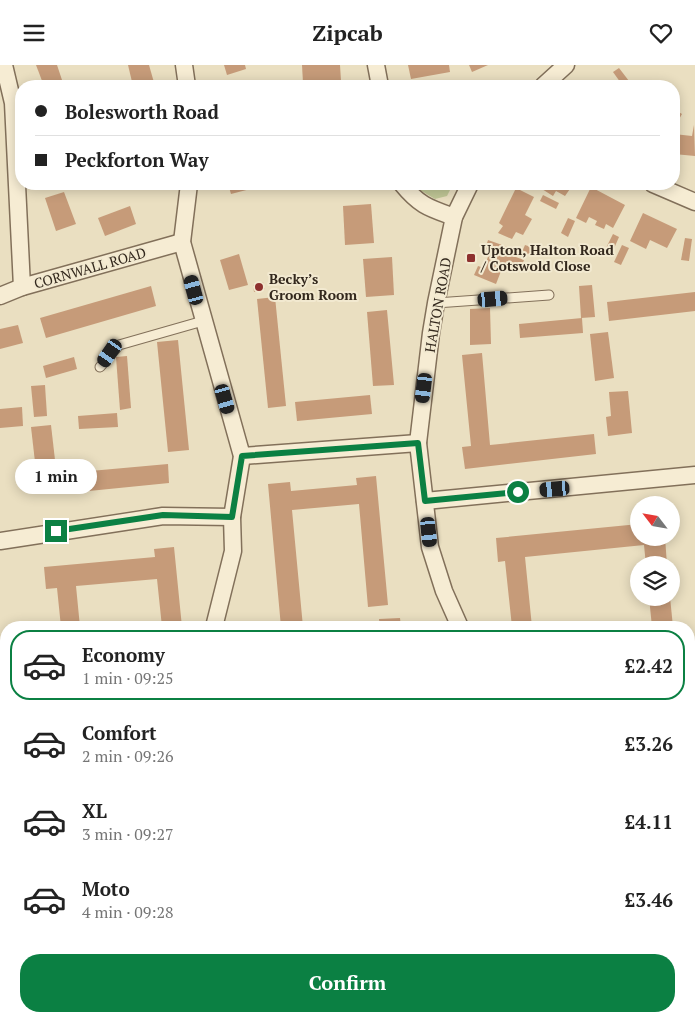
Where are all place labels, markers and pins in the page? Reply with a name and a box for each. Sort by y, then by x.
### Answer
place label: Upton, Halton Road / Cotswold Close [480,240,614,275]
marker: Upton, Halton Road / Cotswold Close [465,252,477,264]
place label: Becky’s Groom Room [269,269,357,304]
marker: Becky’s Groom Room [253,281,265,293]

